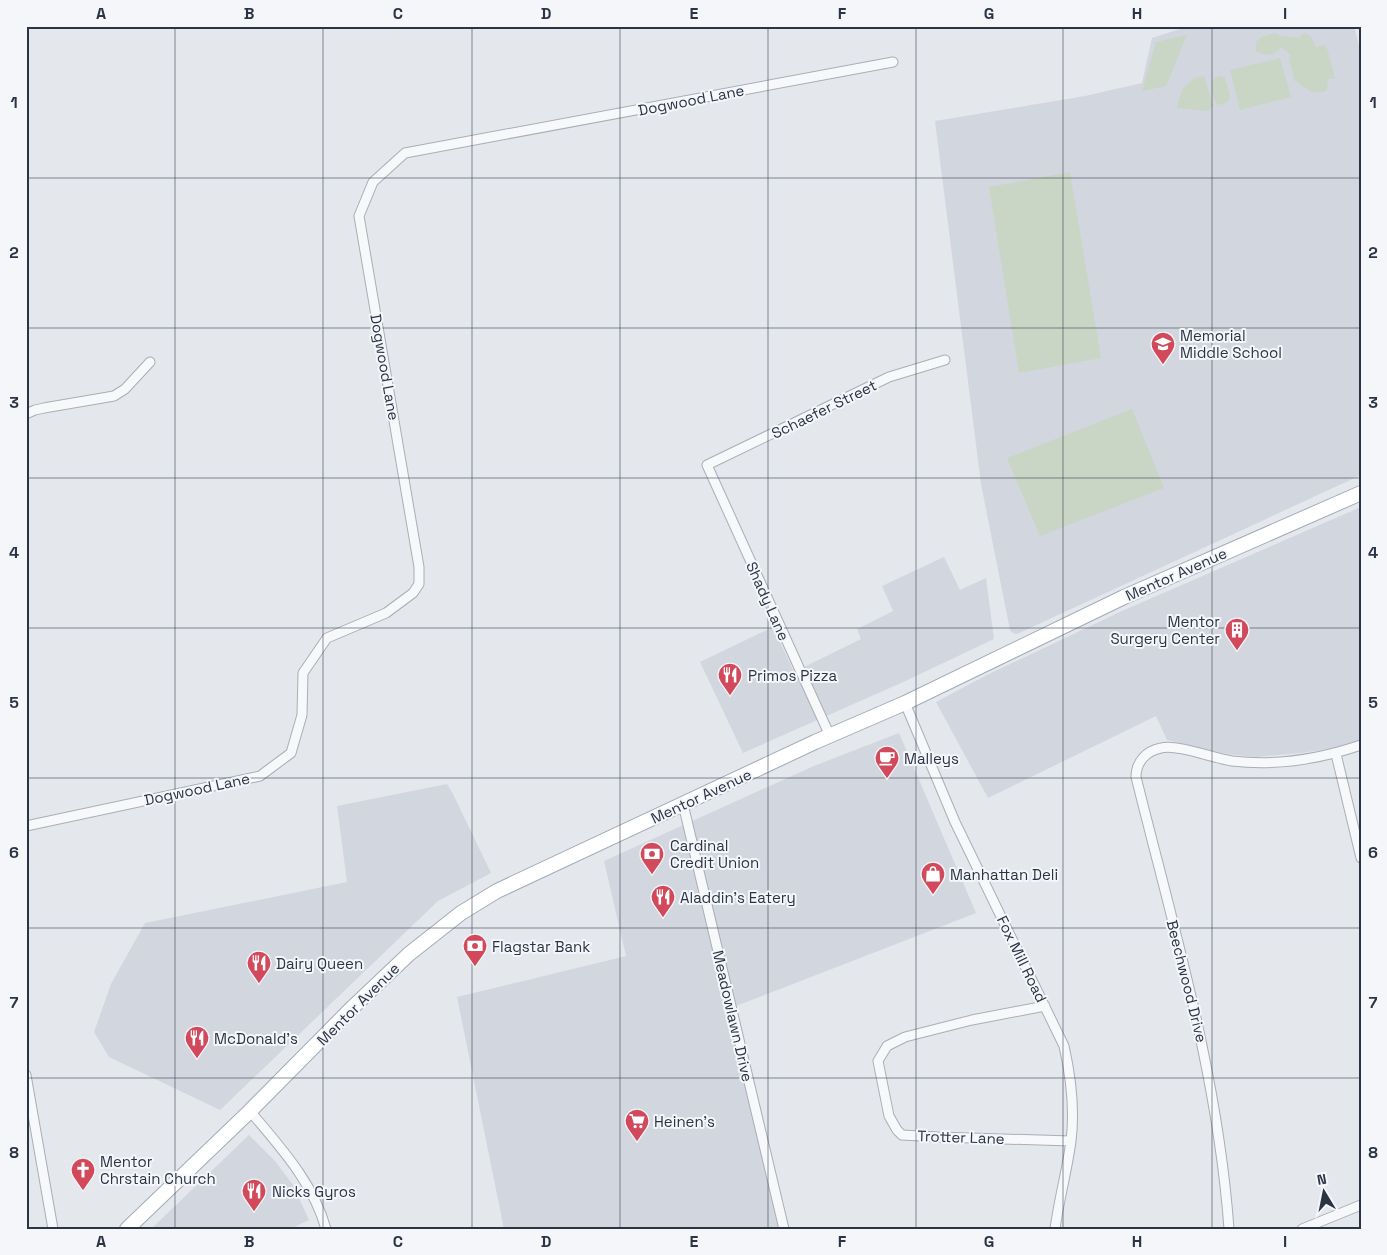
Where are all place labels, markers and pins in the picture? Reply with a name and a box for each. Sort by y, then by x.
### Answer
place label: Memorial Middle School [1180,326,1282,362]
school or university icon: Memorial Middle School [1150,331,1176,365]
place label: Mentor Surgery Center [1110,612,1220,648]
building icon: Mentor Surgery Center [1224,617,1250,651]
restaurant icon: Primos Pizza [717,662,743,696]
place label: Primos Pizza [748,666,838,685]
cafe icon: Malleys [874,745,900,779]
place label: Malleys [904,749,959,768]
place label: Cardinal Credit Union [670,836,759,872]
bank icon: Cardinal Credit Union [639,841,665,875]
shop icon: Manhattan Deli [920,861,946,895]
place label: Manhattan Deli [950,865,1058,884]
restaurant icon: Aladdin's Eatery [650,884,676,918]
place label: Aladdin's Eatery [680,888,796,907]
bank icon: Flagstar Bank [462,933,488,967]
place label: Flagstar Bank [492,937,590,956]
restaurant icon: Dairy Queen [246,950,272,984]
place label: Dairy Queen [276,954,363,973]
restaurant icon: McDonald's [184,1025,210,1059]
place label: McDonald's [214,1029,298,1048]
supermarket icon: Heinen's [624,1108,650,1142]
place label: Heinen's [654,1112,715,1131]
place label: Mentor Chrstain Church [100,1152,216,1188]
church icon: Mentor Chrstain Church [70,1157,96,1191]
restaurant icon: Nicks Gyros [241,1178,267,1212]
place label: Nicks Gyros [272,1182,356,1201]

